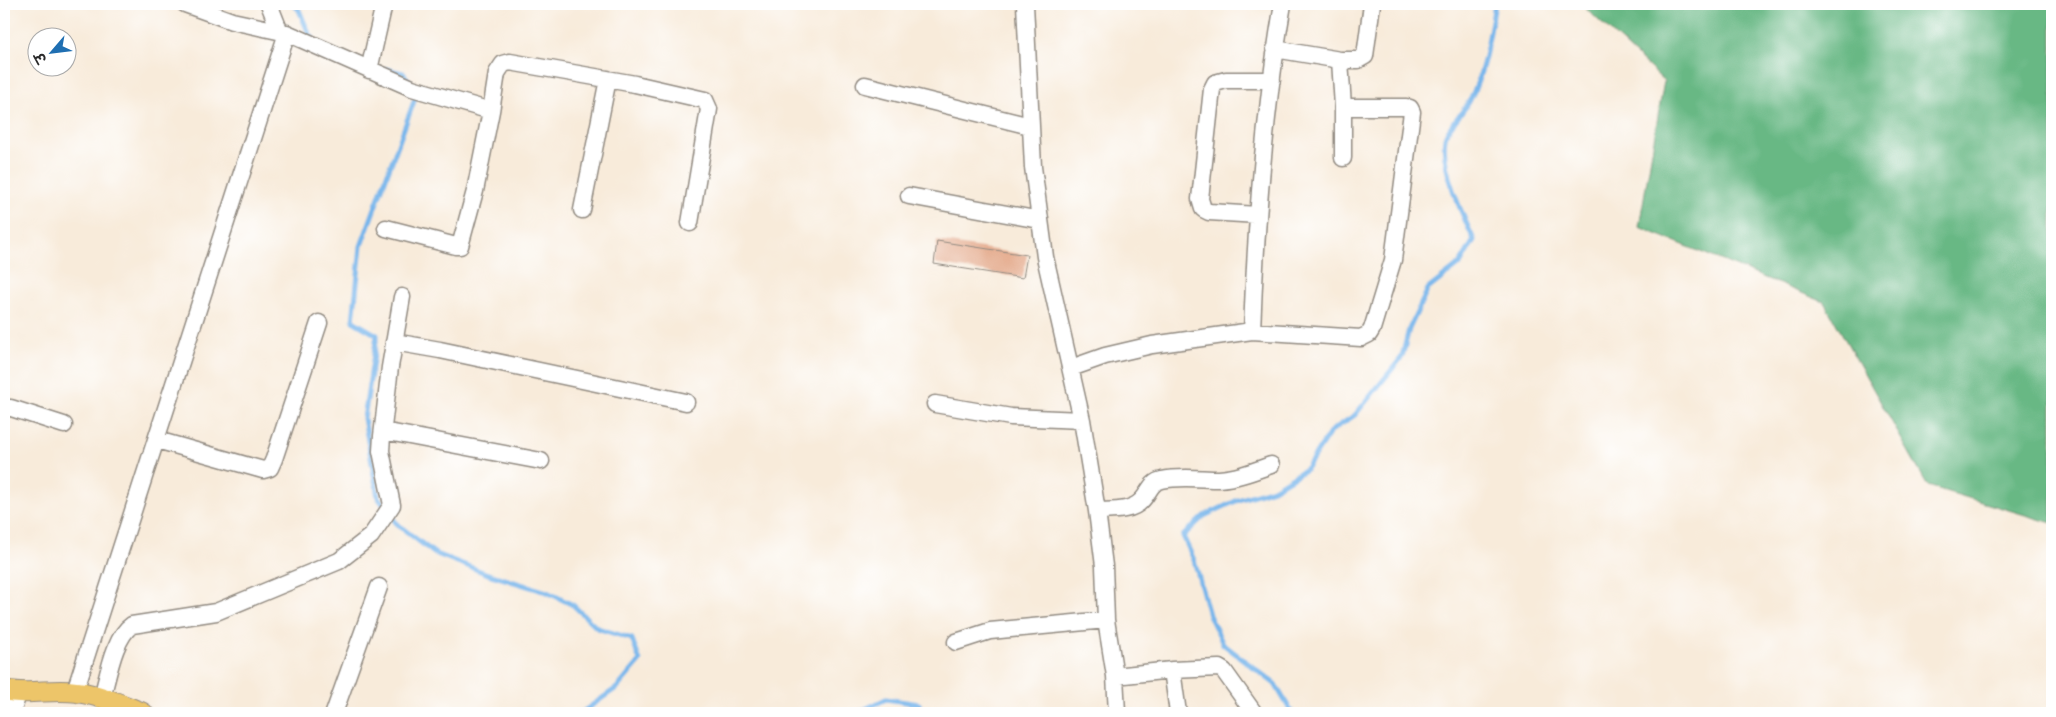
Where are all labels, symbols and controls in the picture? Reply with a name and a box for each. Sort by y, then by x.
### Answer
north arrow [28,28,78,78]
text: उ [28,48,52,69]

